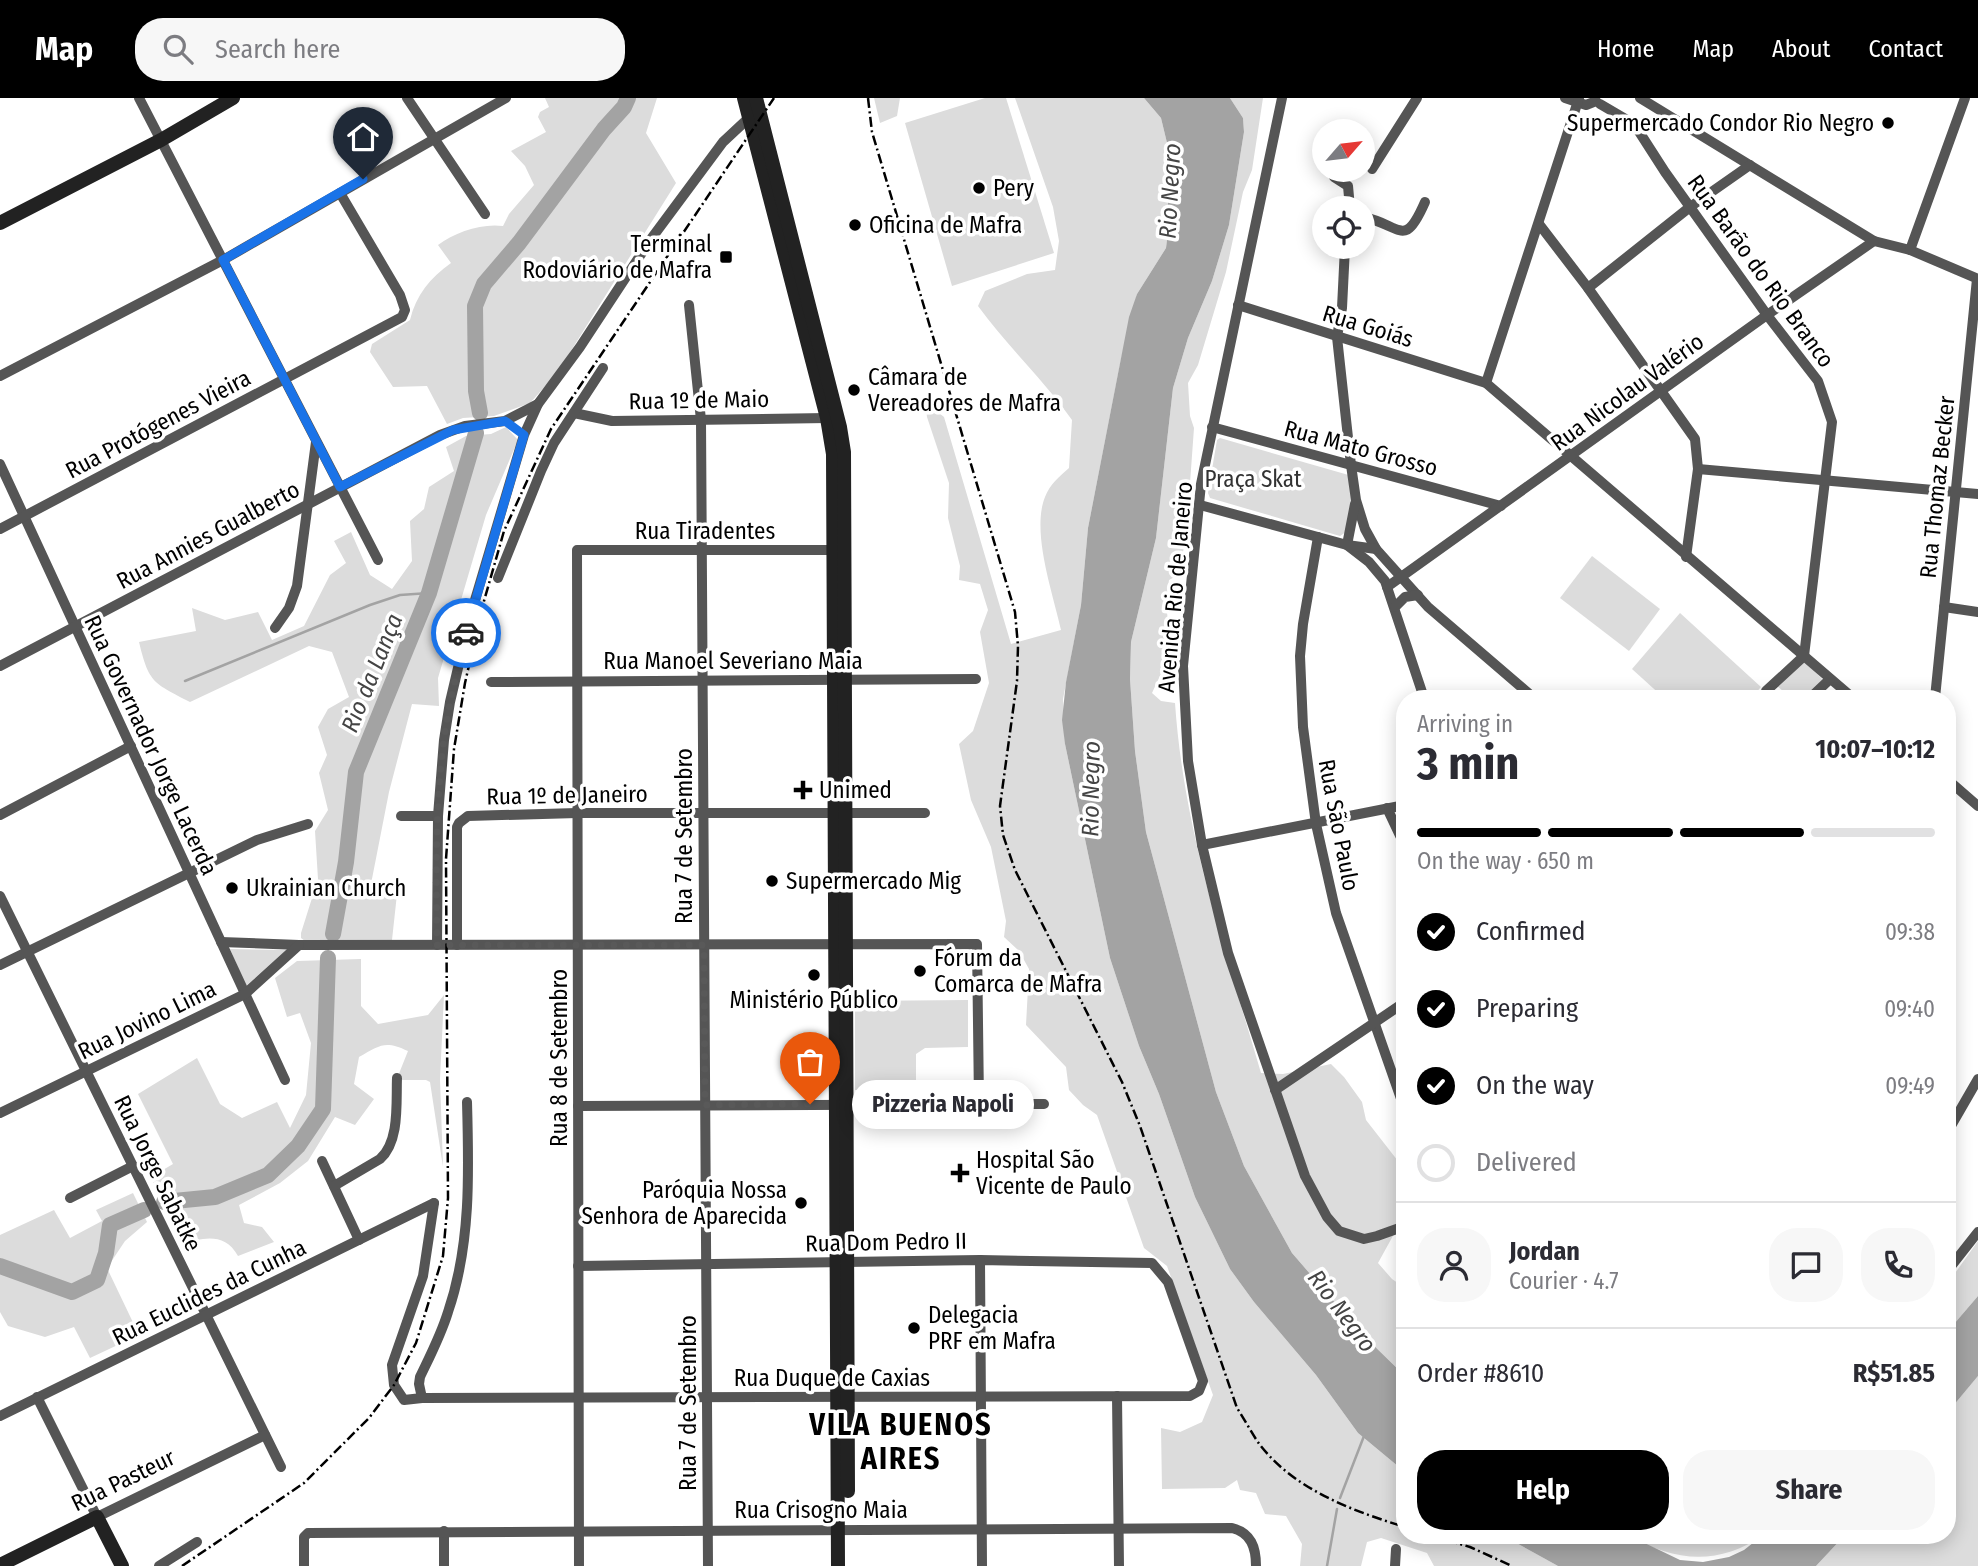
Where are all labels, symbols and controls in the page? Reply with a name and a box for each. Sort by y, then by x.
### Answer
search box [135,18,625,81]
text: Map [35,29,93,69]
icon: search [159,30,197,68]
text: Search here [215,34,340,65]
text: Home [1597,35,1654,63]
text: Map [1692,35,1734,63]
text: About [1772,35,1830,63]
text: Contact [1868,35,1943,63]
pin [333,107,393,179]
place label: Supermercado Condor Rio Negro [1567,109,1874,137]
marker: Supermercado Condor Rio Negro [1880,115,1896,131]
icon: home [344,118,382,156]
north arrow [1312,119,1376,182]
map controls [1312,119,1375,259]
water label: Rio Negro [1154,142,1186,240]
street label: Rua Barão do Rio Branco [1682,169,1840,373]
place label: Pery [993,174,1035,202]
marker: Pery [971,180,987,196]
button: locate [1312,196,1375,259]
place label: Oficina de Mafra [869,211,1022,239]
marker: Oficina de Mafra [847,217,863,233]
place label: Terminal Rodoviário de Mafra [522,230,712,284]
marker: Terminal Rodoviário de Mafra [718,249,734,265]
street label: Rua Goiás [1319,299,1417,353]
street label: Rua Nicolau Valério [1545,327,1709,457]
street label: Rua Protógenes Vieira [61,363,255,485]
place label: Câmara de Vereadores de Mafra [868,363,1061,417]
marker: Câmara de Vereadores de Mafra [846,382,862,398]
street label: Rua 1º de Maio [628,385,770,415]
street label: Rua Thomaz Becker [1913,394,1961,580]
street label: Rua Mato Grosso [1281,414,1441,482]
park label: Praça Skat [1204,465,1302,493]
street label: Rua Annies Gualberto [112,475,304,595]
street label: Avenida Rio de Janeiro [1152,480,1198,694]
street label: Rua Tiradentes [635,517,775,545]
courier [431,598,501,668]
water label: Rio da Lança [336,610,408,736]
street label: Rua Governador Jorge Lacerda [78,611,224,879]
icon: car [447,614,485,652]
street label: Rua Manoel Severiano Maia [603,647,863,675]
text: Arriving in [1417,710,1513,738]
text: 10:07–10:12 [1815,734,1935,765]
text: 3 min [1417,736,1519,791]
water label: Rio Negro [1076,741,1106,837]
street label: Rua 7 de Setembro [670,748,698,924]
street label: Rua São Paulo [1313,757,1365,893]
place label: Unimed [819,776,892,804]
street label: Rua 1º de Janeiro [486,780,648,810]
marker: Unimed [793,780,813,800]
text: On the way · 650 m [1417,847,1594,875]
place label: Supermercado Mig [786,867,961,895]
marker: Supermercado Mig [764,873,780,889]
place label: Ukrainian Church [246,874,406,902]
marker: Ukrainian Church [224,880,240,896]
icon: check [1417,913,1455,951]
text: Confirmed [1476,916,1586,947]
text: 09:38 [1885,918,1935,946]
place label: Fórum da Comarca de Mafra [934,944,1102,998]
marker: Fórum da Comarca de Mafra [912,963,928,979]
marker: Ministério Público [806,967,822,983]
street label: Rua 8 de Setembro [545,969,573,1147]
street label: Rua Jovino Lima [73,975,221,1065]
place label: Ministério Público [730,986,898,1014]
icon: check [1417,990,1455,1028]
text: Preparing [1476,993,1578,1024]
text: 09:40 [1884,995,1935,1023]
pin [780,1032,840,1104]
icon: bag [791,1043,829,1081]
icon: check [1417,1067,1455,1105]
text: On the way [1476,1070,1594,1101]
text: 09:49 [1885,1072,1935,1100]
callout: Pizzeria Napoli [852,1080,1034,1128]
text: Pizzeria Napoli [872,1090,1014,1118]
street label: Rua Jorge Sabatke [108,1091,208,1255]
place label: Hospital São Vicente de Paulo [976,1146,1132,1200]
text: Delivered [1476,1147,1577,1178]
marker: Hospital São Vicente de Paulo [950,1163,970,1183]
place label: Paróquia Nossa Senhora de Aparecida [581,1176,787,1230]
marker: Paróquia Nossa Senhora de Aparecida [793,1195,809,1211]
street label: Rua Dom Pedro II [805,1227,967,1257]
button: person [1417,1228,1491,1302]
button: chat [1769,1228,1843,1302]
button: phone [1861,1228,1935,1302]
street label: Rua Euclides da Cunha [108,1233,310,1351]
text: Jordan [1509,1236,1580,1267]
water label: Rio Negro [1302,1264,1382,1358]
text: Courier · 4.7 [1509,1267,1619,1295]
place label: Delegacia PRF em Mafra [928,1301,1056,1355]
street label: Rua 7 de Setembro [674,1315,702,1491]
marker: Delegacia PRF em Mafra [906,1320,922,1336]
text: Order #8610 [1417,1358,1544,1389]
text: R$51.85 [1853,1358,1935,1389]
street label: Rua Duque de Caxias [734,1364,930,1392]
district label: VILA BUENOS AIRES [808,1407,993,1477]
street label: Rua Pasteur [67,1443,179,1517]
button: Help [1417,1450,1669,1530]
button: Share [1683,1450,1935,1530]
street label: Rua Crisogno Maia [734,1496,908,1524]

